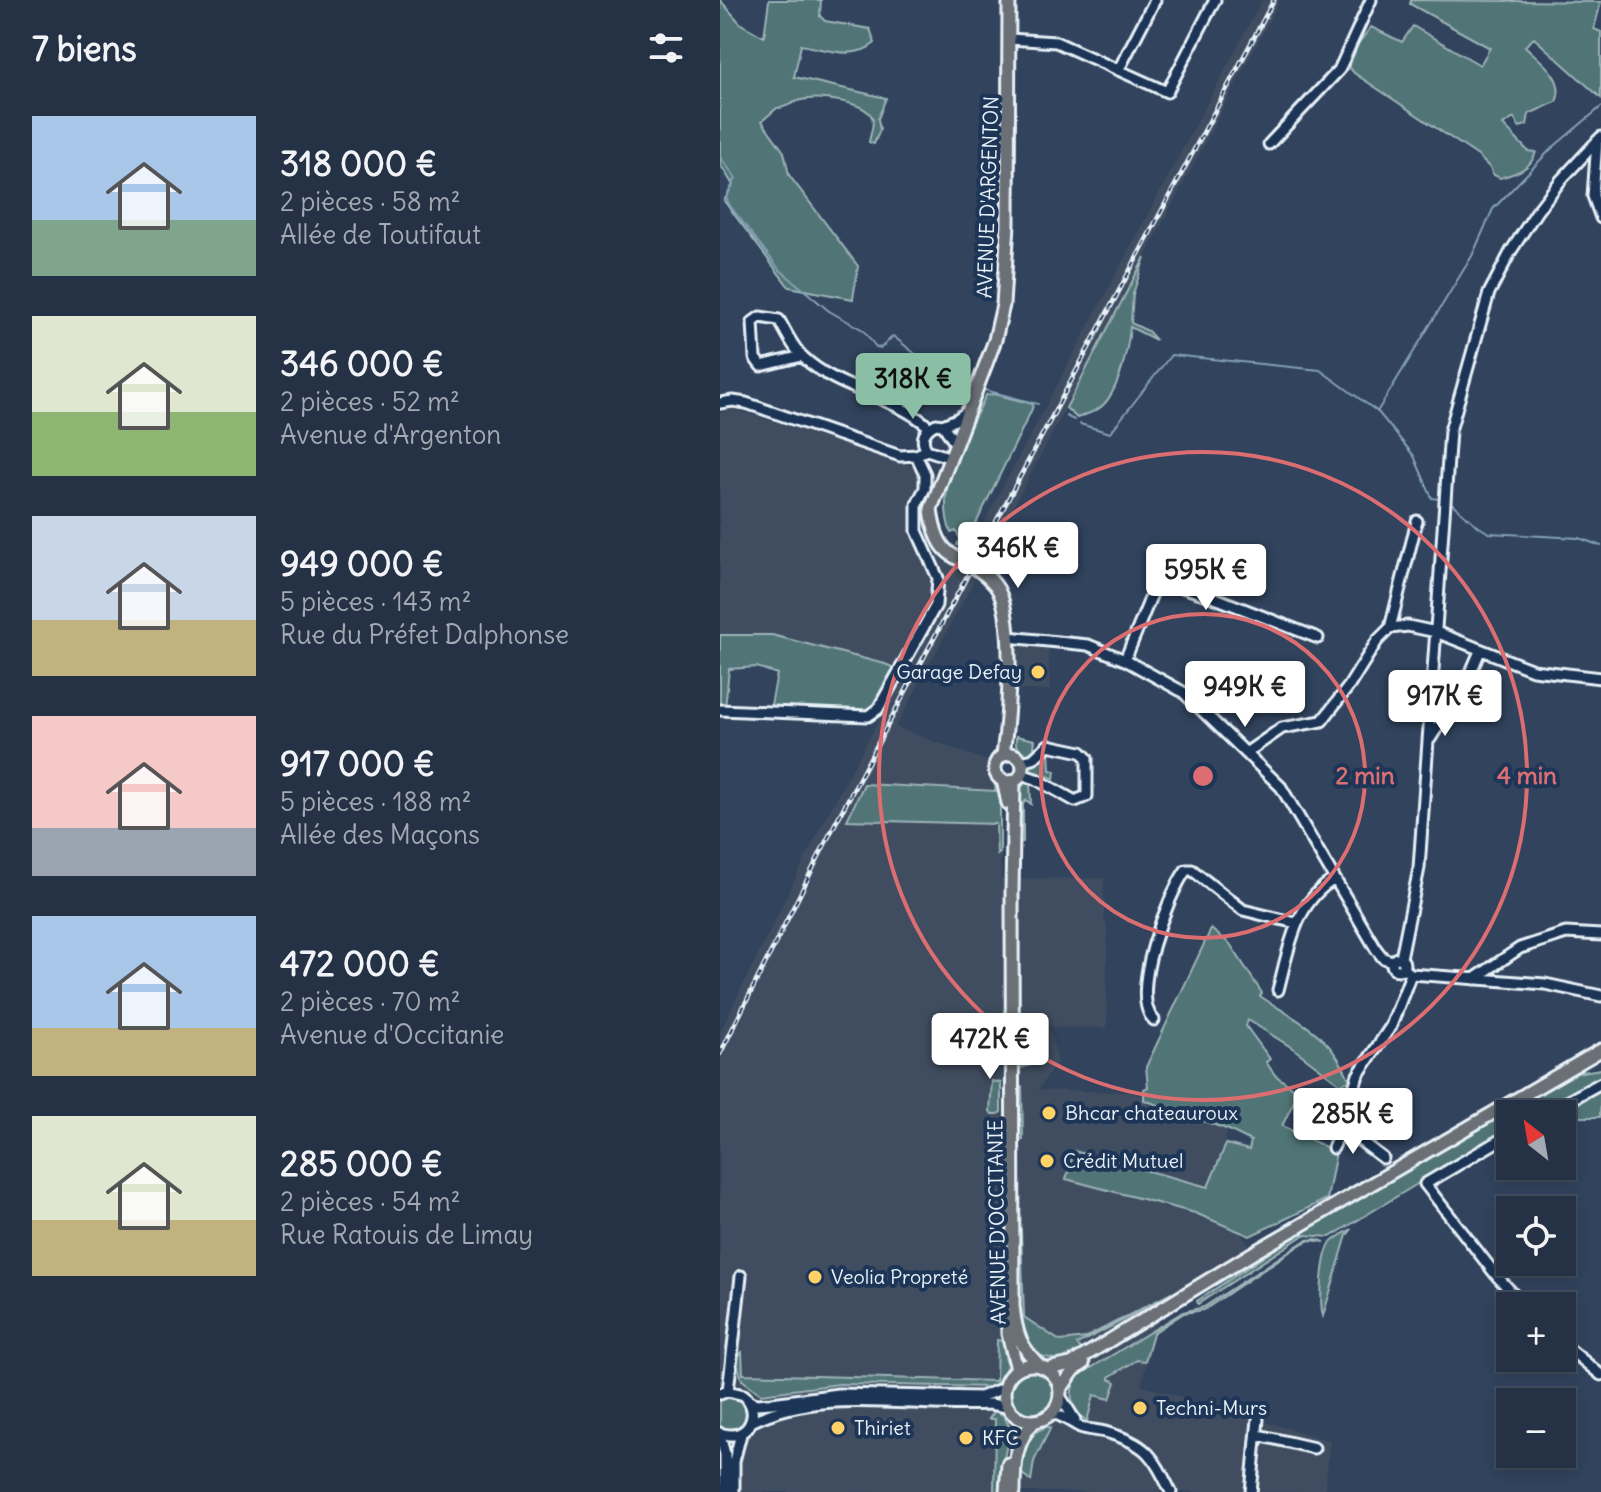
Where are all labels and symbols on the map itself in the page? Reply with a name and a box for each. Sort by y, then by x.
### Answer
street label: AVENUE D'ARGENTON [971,95,1004,299]
pin: 318K € [848,353,978,421]
pin: 346K € [953,522,1083,590]
pin: 595K € [1141,544,1271,612]
place label: Garage Defay [896,659,1022,684]
pin: 949K € [1180,661,1310,729]
marker: Garage Defay [1029,663,1047,681]
pin: 917K € [1380,670,1510,738]
text: 2 min [1335,760,1395,790]
text: 4 min [1497,760,1557,790]
centre of rings [1189,762,1217,790]
pin: 472K € [925,1013,1055,1081]
pin: 285K € [1288,1088,1418,1156]
place label: Bhcar chateauroux [1065,1100,1238,1125]
north arrow [1496,1100,1576,1180]
marker: Bhcar chateauroux [1040,1104,1058,1122]
street label: AVENUE D'OCCITANIE [982,1119,1011,1325]
place label: Crédit Mutuel [1063,1148,1183,1173]
marker: Crédit Mutuel [1038,1152,1056,1170]
place label: Veolia Propreté [831,1264,968,1289]
marker: Veolia Propreté [806,1268,824,1286]
place label: Techni-Murs [1156,1395,1267,1420]
marker: Techni-Murs [1131,1399,1149,1417]
place label: Thiriet [854,1415,911,1440]
marker: Thiriet [829,1419,847,1437]
place label: KFC [982,1425,1019,1450]
marker: KFC [957,1429,975,1447]

